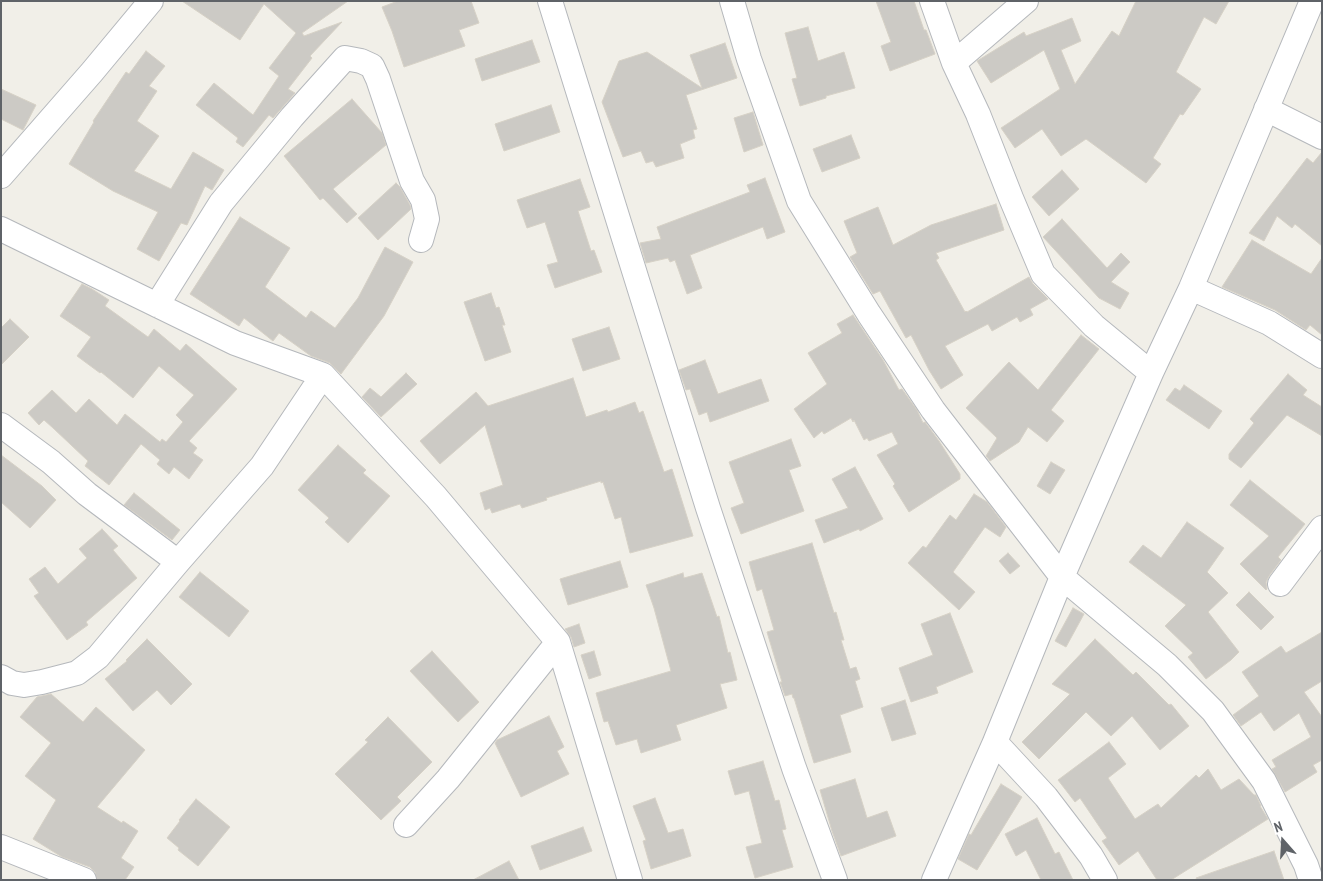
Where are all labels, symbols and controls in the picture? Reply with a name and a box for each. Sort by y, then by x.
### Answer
north arrow [1258,816,1308,866]
text: N [1272,817,1285,837]

